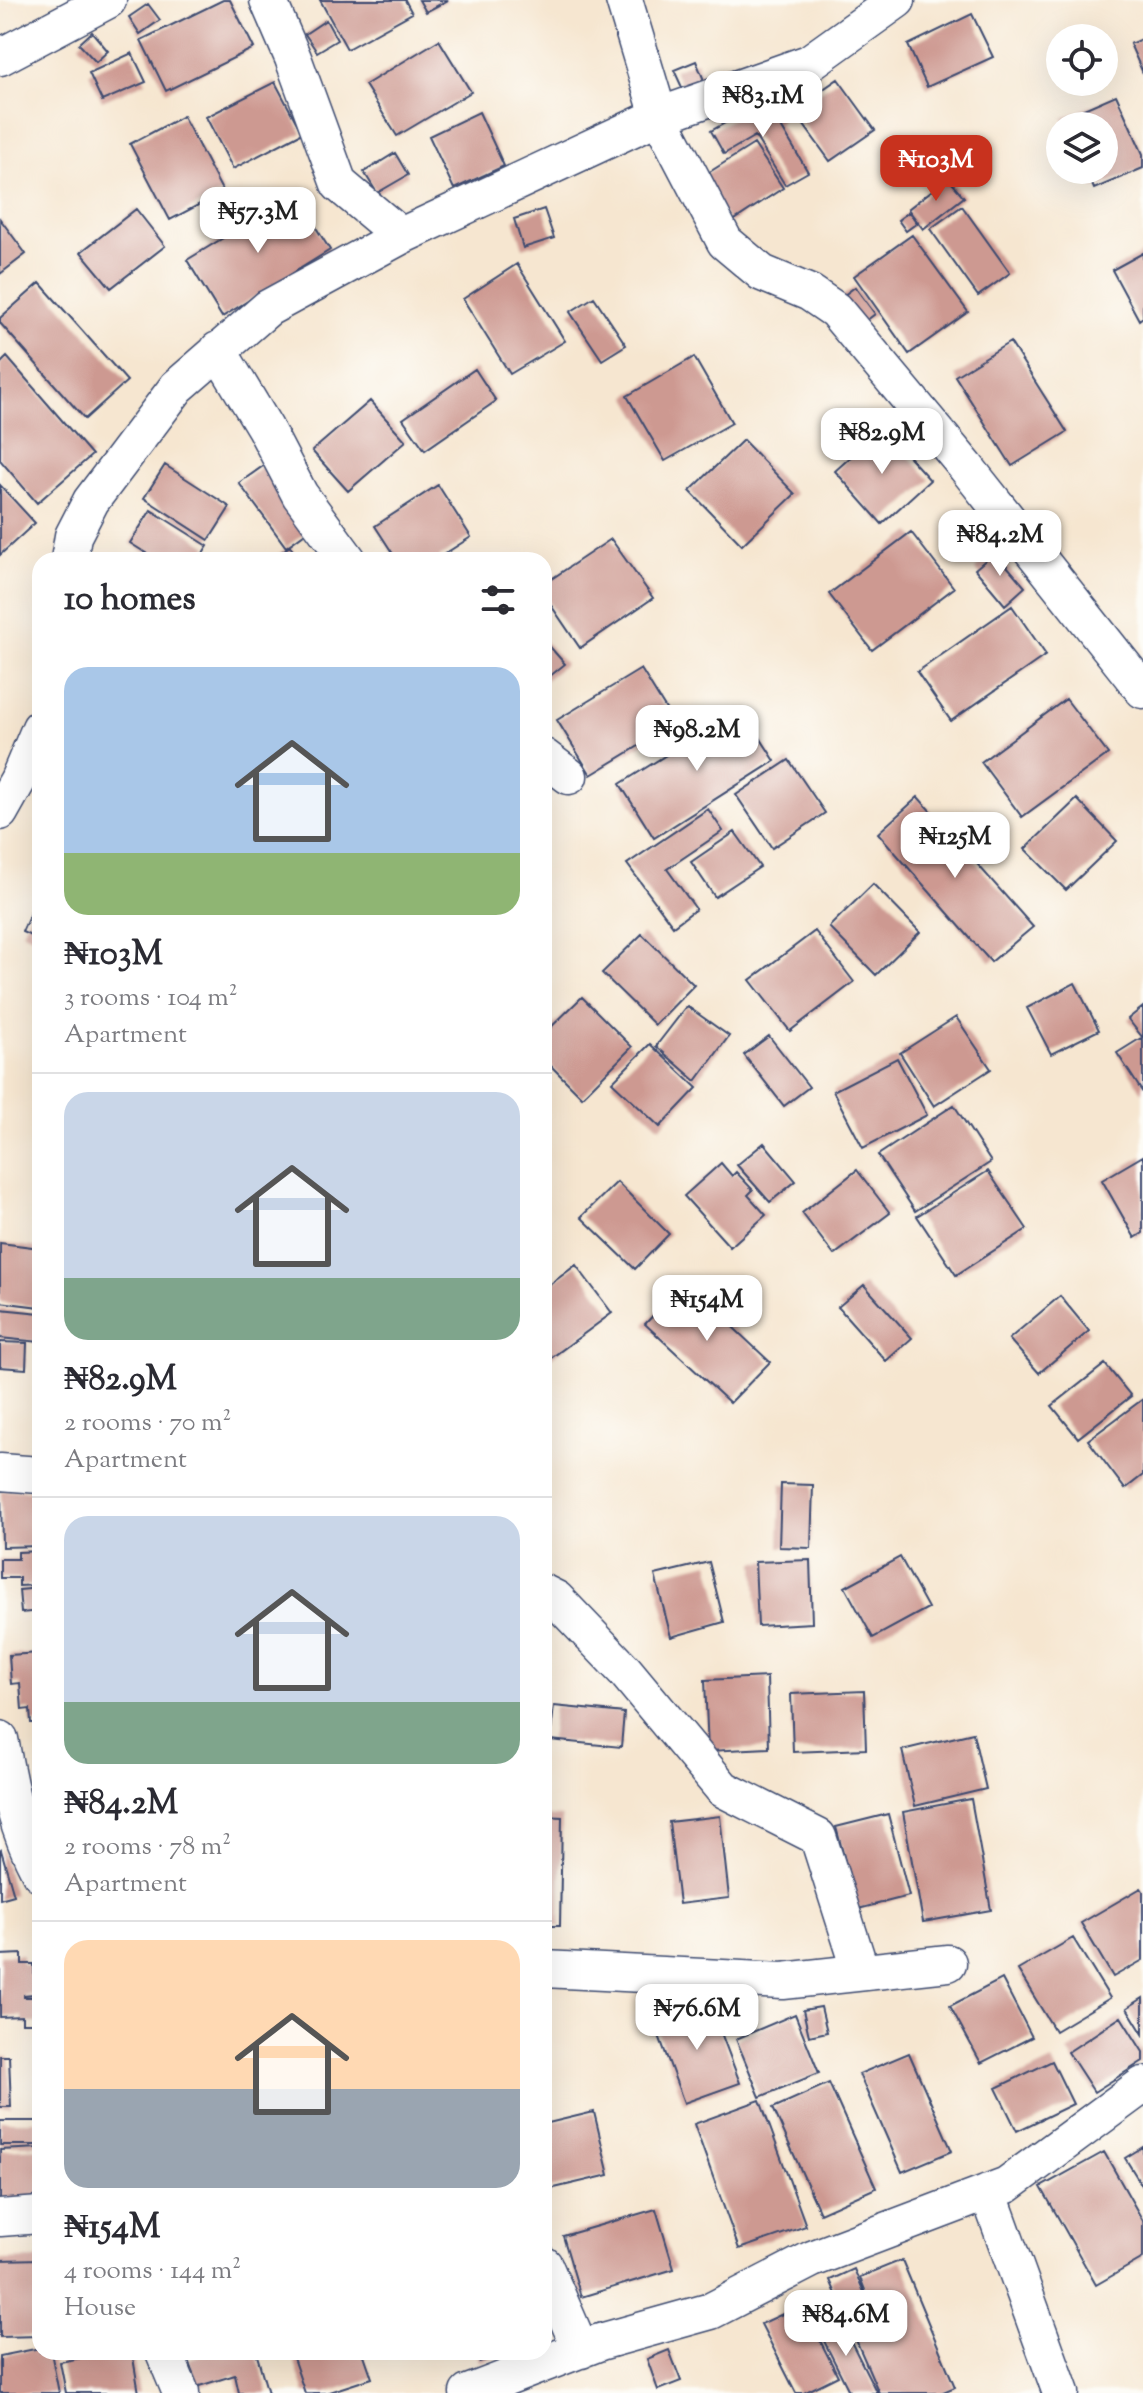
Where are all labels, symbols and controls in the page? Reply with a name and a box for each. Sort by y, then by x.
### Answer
map controls [1046,24,1118,184]
button: locate [1046,24,1118,96]
pin: ₦83.1M [698,71,828,139]
text: ₦83.1M [722,78,804,115]
button: layers [1046,112,1118,184]
pin: ₦103M [880,135,992,203]
text: ₦103M [898,142,974,179]
pin: ₦57.3M [193,187,323,255]
text: ₦57.3M [218,194,298,231]
pin: ₦82.9M [817,408,947,476]
text: ₦82.9M [839,415,925,452]
pin: ₦84.2M [935,510,1065,578]
text: ₦84.2M [956,517,1044,554]
text: 10 homes [64,576,196,625]
icon: filters [476,578,520,622]
pin: ₦98.2M [632,705,762,773]
text: ₦98.2M [654,712,740,749]
icon: home [220,719,364,863]
pin: ₦125M [899,812,1011,880]
text: ₦125M [919,819,991,856]
text: ₦103M [64,931,163,980]
text: 3 rooms · 104 m² [64,980,238,1017]
text: Apartment [64,1017,187,1054]
icon: home [220,1144,364,1288]
pin: ₦154M [651,1275,763,1343]
text: ₦154M [670,1282,744,1319]
text: ₦82.9M [64,1356,177,1405]
text: 2 rooms · 70 m² [64,1405,231,1442]
text: Apartment [64,1442,187,1479]
icon: home [220,1568,364,1712]
text: ₦84.2M [64,1780,178,1829]
text: 2 rooms · 78 m² [64,1829,231,1866]
text: Apartment [64,1866,187,1903]
pin: ₦76.6M [632,1984,762,2052]
text: ₦76.6M [653,1991,741,2028]
icon: home [220,1992,364,2136]
text: ₦154M [64,2204,160,2253]
text: 4 rooms · 144 m² [64,2253,241,2290]
text: House [64,2290,136,2327]
pin: ₦84.6M [781,2290,911,2358]
text: ₦84.6M [802,2297,890,2334]

